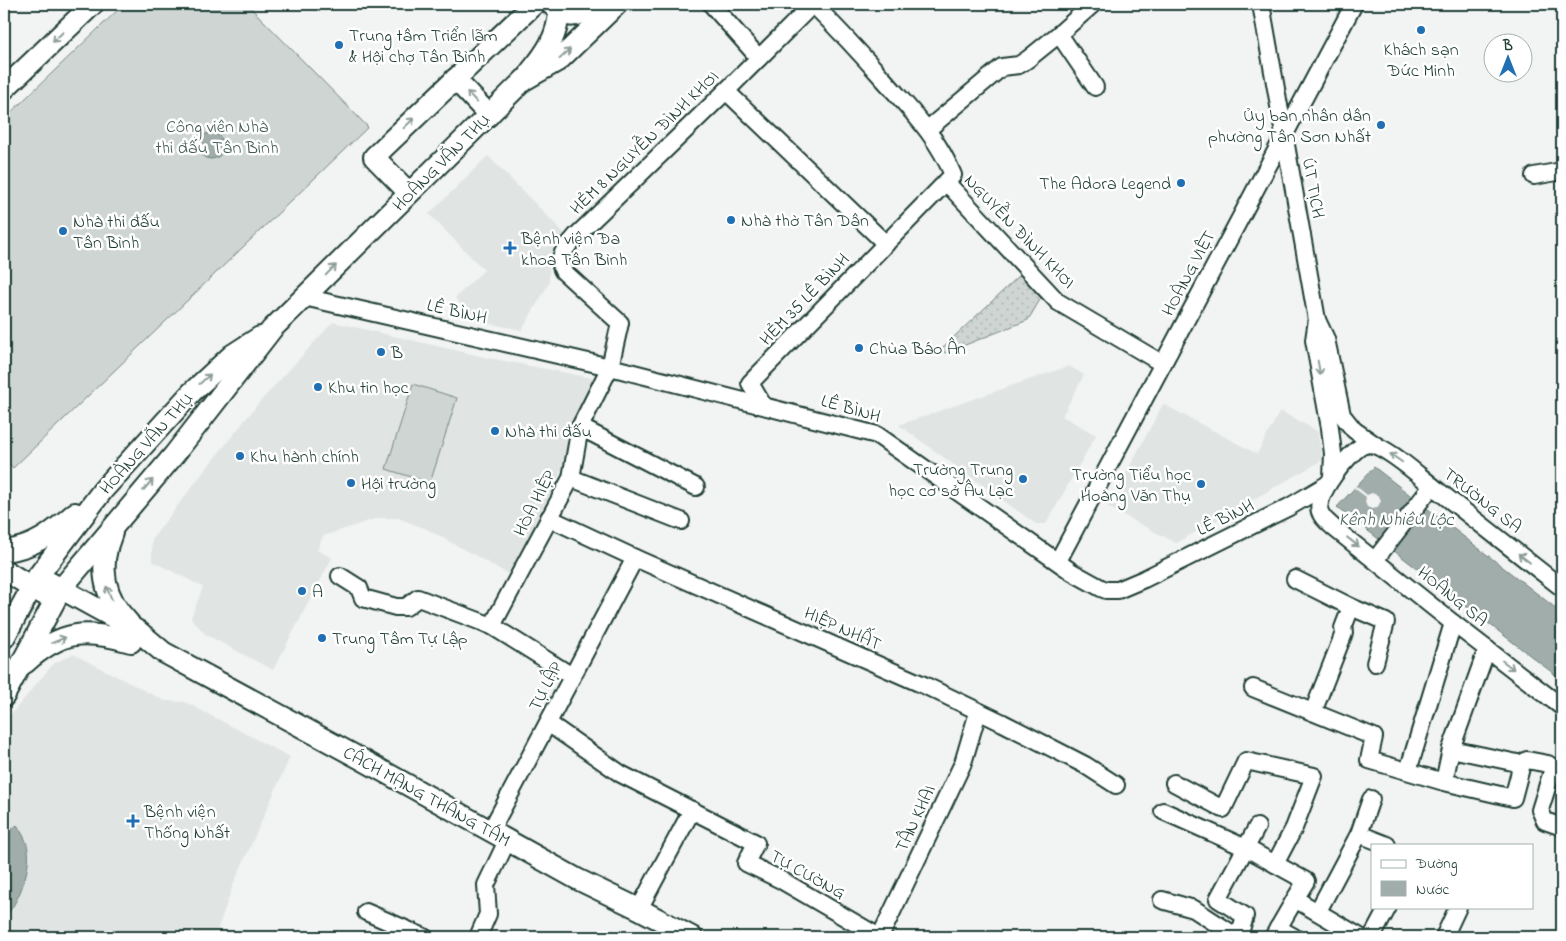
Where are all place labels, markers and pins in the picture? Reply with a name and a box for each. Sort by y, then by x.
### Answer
place label: Trung tâm Triển lãm & Hội chợ Tân Bình [349,24,498,71]
marker: Khách sạn Đức Minh [1415,24,1427,36]
place label: Khách sạn Đức Minh [1383,38,1459,85]
marker: Trung tâm Triển lãm & Hội chợ Tân Bình [333,39,345,51]
place label: Ủy ban nhân dân phường Tân Sơn Nhất [1208,104,1371,152]
marker: Ủy ban nhân dân phường Tân Sơn Nhất [1375,119,1387,131]
place label: The Adora Legend [1039,172,1171,199]
marker: The Adora Legend [1175,177,1187,189]
place label: Nhà thờ Tân Dân [741,209,869,235]
place label: Nhà thi đấu Tân Bình [73,210,160,257]
marker: Nhà thờ Tân Dân [725,214,737,226]
marker: Nhà thi đấu Tân Bình [57,225,69,237]
place label: Bệnh viện Đa khoa Tân Bình [520,227,627,274]
marker: Bệnh viện Đa khoa Tân Bình [503,241,517,255]
place label: Chùa Báo Ân [869,337,966,363]
place label: B [390,341,403,367]
marker: Chùa Báo Ân [853,342,865,354]
marker: B [375,346,387,358]
place label: Khu tin học [328,376,409,402]
marker: Khu tin học [312,381,324,393]
place label: Nhà thi đấu [505,420,592,446]
marker: Nhà thi đấu [489,425,501,437]
place label: Khu hành chính [250,445,359,471]
marker: Khu hành chính [234,450,246,462]
place label: Trường Trung học cơ sở Âu Lạc [888,458,1013,505]
place label: Trường Tiểu học Hoàng Văn Thụ [1072,463,1191,511]
place label: Hội trường [361,472,436,499]
marker: Trường Trung học cơ sở Âu Lạc [1017,473,1029,485]
marker: Hội trường [345,477,357,489]
marker: Trường Tiểu học Hoàng Văn Thụ [1195,478,1207,490]
place label: A [312,580,323,606]
marker: A [296,585,308,597]
place label: Trung Tâm Tự Lập [332,627,468,654]
marker: Trung Tâm Tự Lập [316,632,328,644]
place label: Bệnh viện Thống Nhất [143,800,230,848]
marker: Bệnh viện Thống Nhất [126,814,140,828]

